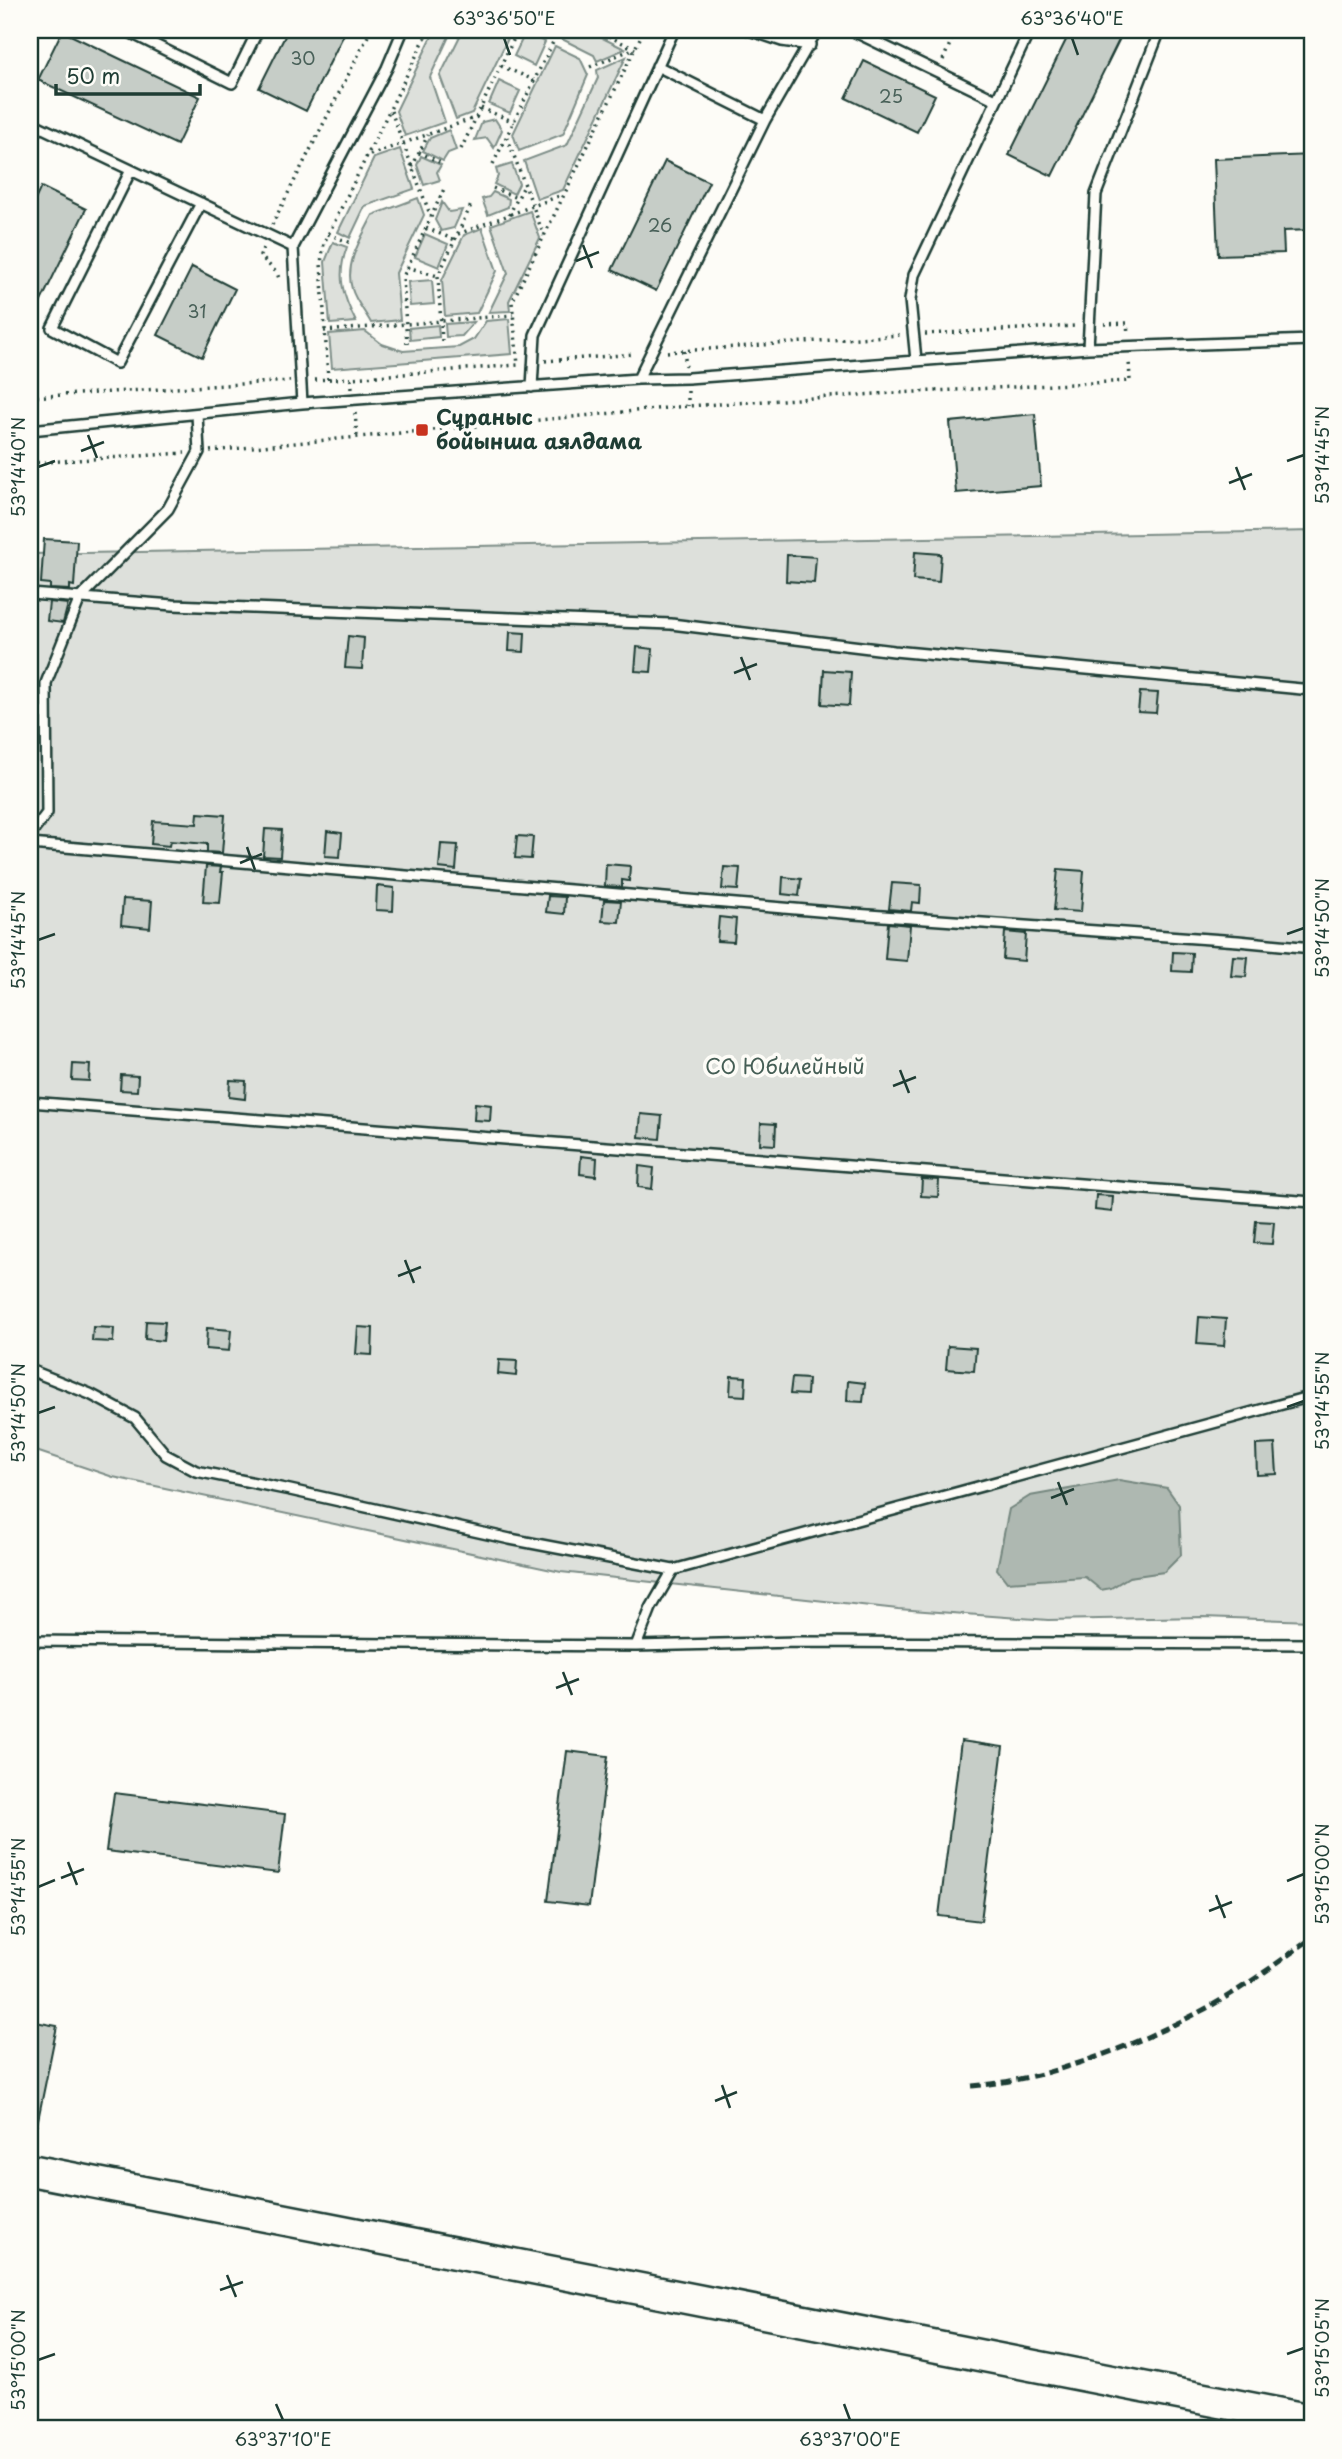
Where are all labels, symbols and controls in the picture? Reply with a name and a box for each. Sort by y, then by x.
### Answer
text: 63°36'50"E [452,4,556,31]
text: 63°36'40"E [1020,4,1124,31]
house number: 30 [290,44,316,71]
scale bar [56,52,200,96]
text: 50 m [66,59,120,91]
house number: 25 [879,82,903,109]
house number: 26 [648,211,672,238]
house number: 31 [188,297,206,324]
place label: Сұраныс бойынша аялдама [436,400,643,456]
text: 53°14'45"N [1308,406,1335,504]
text: 53°14'40"N [4,417,31,517]
marker: Сұраныс бойынша аялдама [414,422,430,438]
text: 53°14'50"N [1308,878,1335,978]
text: 53°14'45"N [4,891,31,989]
park label: СО Юбилейный [705,1049,865,1081]
text: 53°14'55"N [1308,1351,1335,1451]
text: 53°14'50"N [4,1363,31,1463]
text: 53°15'00"N [1308,1823,1335,1925]
text: 53°14'55"N [4,1837,31,1937]
text: 53°15'05"N [1308,2298,1335,2398]
text: 53°15'00"N [4,2309,31,2411]
text: 63°37'10"E [235,2425,331,2452]
text: 63°37'00"E [799,2425,901,2452]

